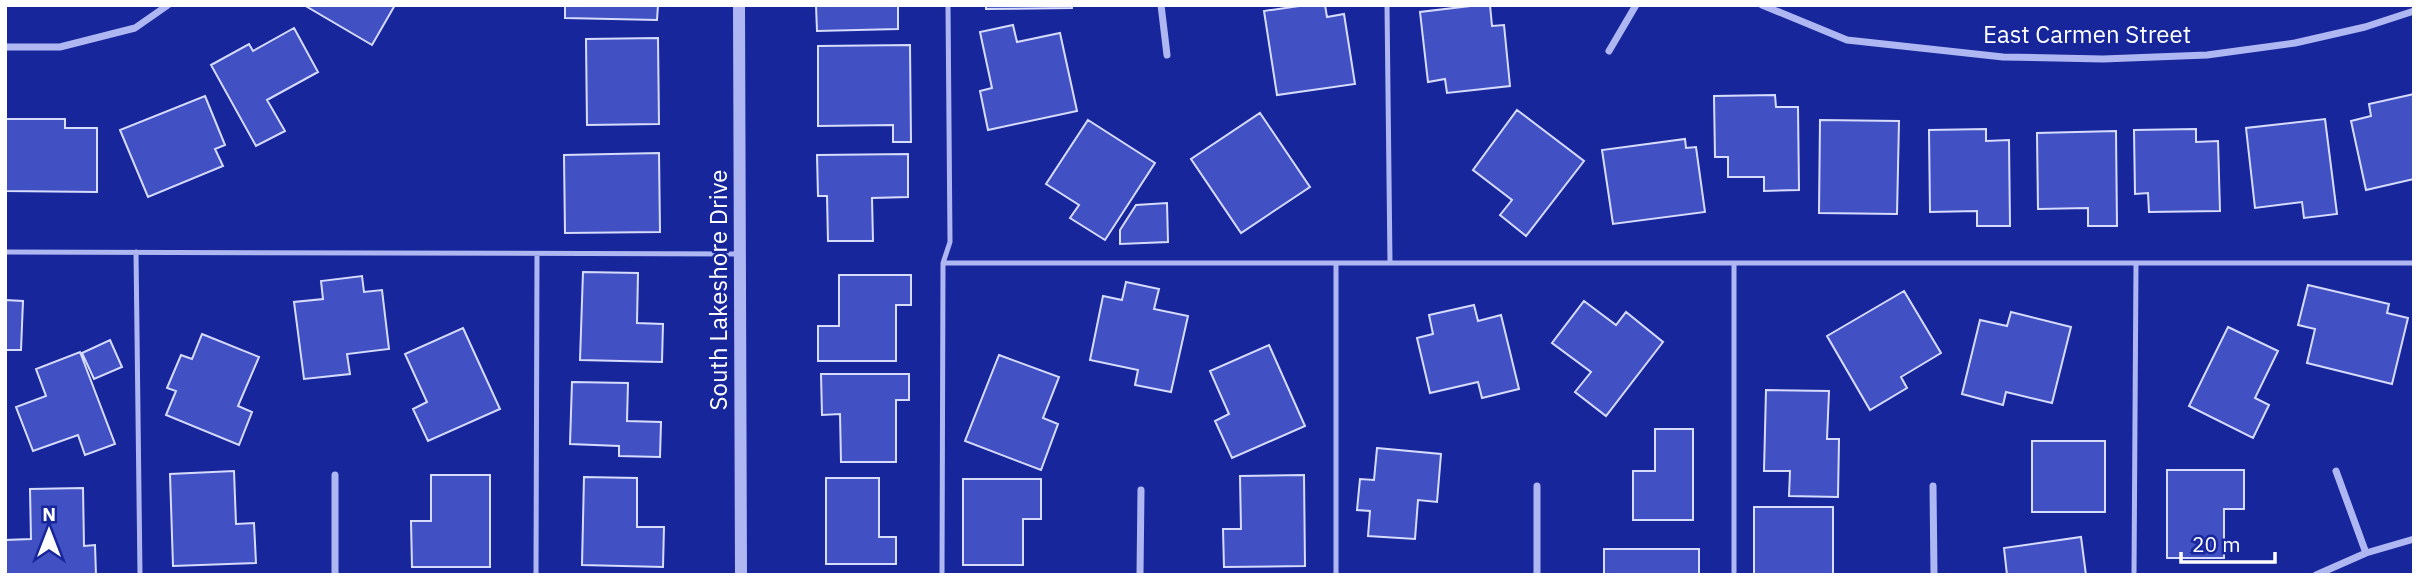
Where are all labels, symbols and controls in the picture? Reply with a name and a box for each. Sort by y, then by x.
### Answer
street label: East Carmen Street [1983,18,2191,50]
street label: South Lakeshore Drive [702,170,734,410]
north arrow [14,496,84,566]
text: N [42,502,56,526]
scale bar [2181,520,2276,564]
text: 20 m [2192,530,2241,558]

